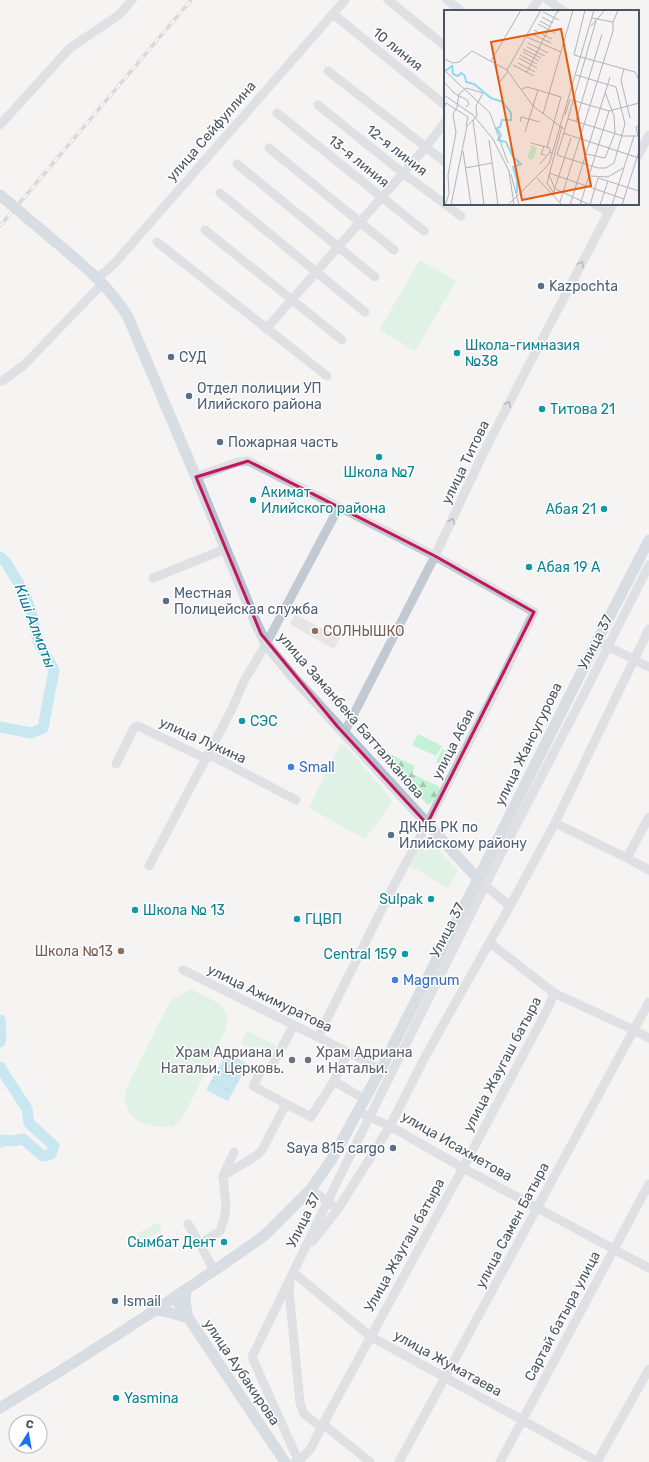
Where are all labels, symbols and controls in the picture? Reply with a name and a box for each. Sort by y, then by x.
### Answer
inset map [444,10,639,205]
street label: 10 линия [369,24,426,75]
street label: улица Сейфуллина [163,78,260,185]
street label: 12-я линия [363,121,431,180]
street label: 13-я линия [325,132,393,191]
one-way arrow [577,261,584,268]
place label: Kazpochta [549,278,618,295]
marker: Kazpochta [536,281,546,291]
place label: Школа-гимназия №38 [465,337,580,370]
marker: Школа-гимназия №38 [452,348,462,358]
place label: СУД [179,349,207,366]
marker: СУД [166,352,176,362]
place label: Отдел полиции УП Илийского района [197,380,322,413]
marker: Отдел полиции УП Илийского района [184,391,194,401]
one-way arrow [504,401,511,408]
place label: Титова 21 [550,401,615,418]
marker: Титова 21 [537,404,547,414]
street label: улица Титова [438,418,493,507]
place label: Пожарная часть [228,434,338,451]
marker: Пожарная часть [215,437,225,447]
marker: Школа №7 [374,452,384,462]
place label: Школа №7 [344,464,414,481]
place label: Акимат Илийского района [261,484,386,517]
marker: Акимат Илийского района [248,495,258,505]
place label: Абая 21 [545,501,596,518]
marker: Абая 21 [599,504,609,514]
one-way arrow [447,518,455,525]
place label: Абая 19 А [537,559,601,576]
marker: Абая 19 А [524,562,534,572]
water label: Кіші Алматы [11,581,59,671]
place label: Местная Полицейская служба [174,585,318,618]
marker: Местная Полицейская служба [161,596,171,606]
street label: Улица 37 [574,612,616,672]
place label: СОЛНЫШКО [323,623,404,640]
marker: СОЛНЫШКО [310,626,320,636]
street label: улица Заманбека Батталханова [274,629,428,802]
street label: улица Жансугурова [491,680,566,809]
street label: улица Абая [428,706,478,782]
place label: СЭС [250,713,278,730]
street label: улица Лукина [157,714,249,767]
marker: СЭС [237,716,247,726]
place label: Small [299,759,335,776]
marker: Small [286,762,296,772]
place label: ДКНБ РК по Илийскому району [399,819,527,852]
marker: ДКНБ РК по Илийскому району [386,830,396,840]
place label: Sulpak [379,891,424,908]
marker: Sulpak [426,894,436,904]
street label: Улица 37 [426,900,468,960]
place label: Школа № 13 [143,902,225,919]
marker: Школа № 13 [130,905,140,915]
place label: ГЦВП [305,911,342,928]
marker: ГЦВП [292,914,302,924]
place label: Школа №13 [35,943,113,960]
marker: Школа №13 [116,946,126,956]
place label: Central 159 [324,946,397,963]
marker: Central 159 [400,949,410,959]
street label: улица Ажимуратова [205,961,335,1036]
place label: Magnum [403,972,460,989]
marker: Magnum [390,975,400,985]
street label: улица Жаугаш батыра [460,994,545,1135]
place label: Храм Адриана и Натальи, Церковь. [161,1044,284,1077]
place label: Храм Адриана и Натальи. [316,1044,413,1077]
marker: Храм Адриана и Натальи, Церковь. [287,1055,297,1065]
marker: Храм Адриана и Натальи. [303,1055,313,1065]
street label: улица Исахметова [398,1108,515,1185]
place label: Saya 815 cargo [286,1140,385,1157]
marker: Saya 815 cargo [388,1143,398,1153]
street label: улица Самен Батыра [472,1159,553,1291]
street label: Улица Жаугаш батыра [361,1175,448,1315]
street label: Улица 37 [283,1190,324,1251]
place label: Сымбат Дент [127,1234,216,1251]
marker: Сымбат Дент [219,1237,229,1247]
street label: Сартай батыра улица [521,1248,604,1384]
place label: Ismail [123,1293,161,1310]
marker: Ismail [110,1296,120,1306]
street label: улица Аубакирова [200,1316,283,1429]
street label: улица Жуматаева [391,1327,505,1400]
place label: Yasmina [124,1390,179,1407]
marker: Yasmina [111,1393,121,1403]
north arrow [8,1414,48,1454]
text: С [25,1418,35,1432]

